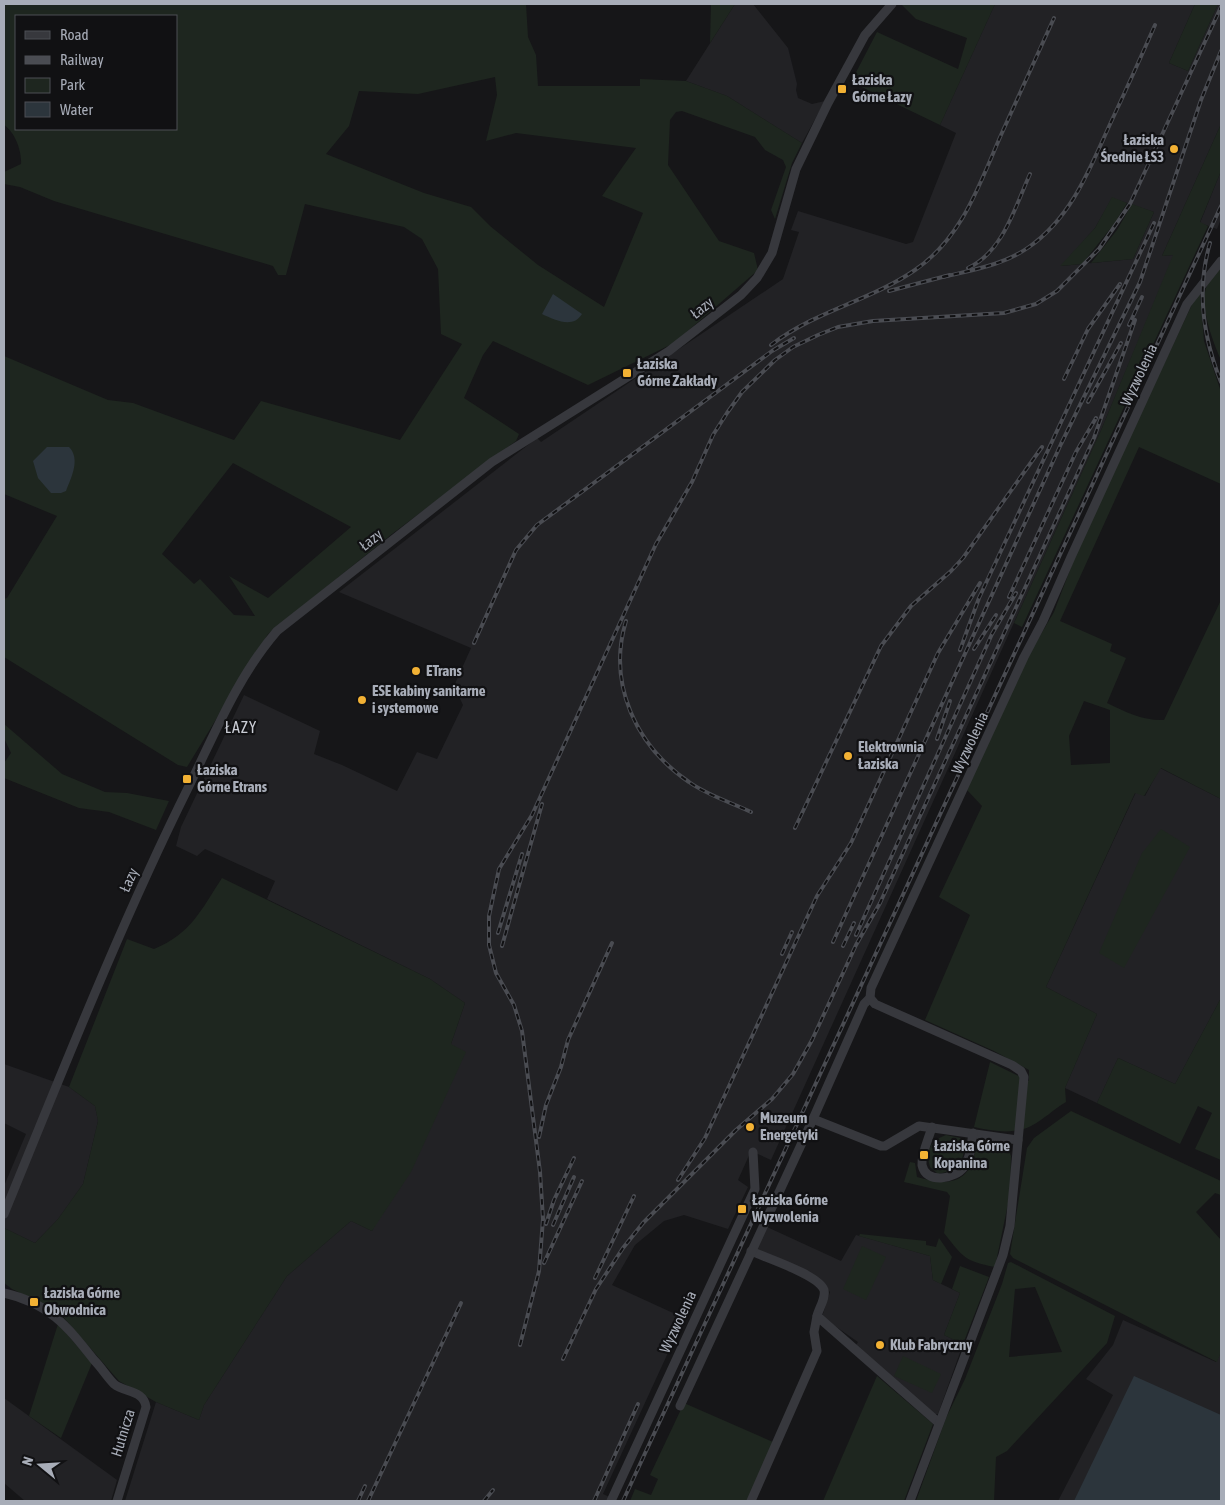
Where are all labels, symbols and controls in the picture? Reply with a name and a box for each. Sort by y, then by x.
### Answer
legend [15,15,178,130]
text: Road [60,26,89,43]
text: Railway [60,51,104,68]
place label: Łaziska Górne Łazy [852,71,913,105]
text: Park [60,76,85,93]
marker: Łaziska Górne Łazy [836,83,848,95]
text: Water [60,101,93,118]
place label: Łaziska Średnie ŁS3 [1101,131,1164,165]
marker: Łaziska Średnie ŁS3 [1168,143,1180,155]
street label: Łazy [687,293,717,322]
street label: Wyzwolenia [1117,341,1160,409]
place label: Łaziska Górne Zakłady [637,355,718,389]
marker: Łaziska Górne Zakłady [621,367,633,379]
street label: Łazy [356,525,386,554]
place label: ETrans [426,662,462,679]
marker: ETrans [410,665,422,677]
place label: ESE kabiny sanitarne i systemowe [372,682,486,716]
marker: ESE kabiny sanitarne i systemowe [356,694,368,706]
street label: Wyzwolenia [948,709,991,777]
district label: ŁAZY [225,718,257,736]
place label: Elektrownia Łaziska [858,738,924,772]
marker: Elektrownia Łaziska [842,750,854,762]
place label: Łaziska Górne Etrans [197,761,268,795]
marker: Łaziska Górne Etrans [181,773,193,785]
street label: Łazy [116,865,141,894]
place label: Muzeum Energetyki [760,1109,818,1143]
marker: Muzeum Energetyki [744,1121,756,1133]
place label: Łaziska Górne Kopanina [934,1137,1010,1171]
marker: Łaziska Górne Kopanina [918,1149,930,1161]
place label: Łaziska Górne Wyzwolenia [751,1191,828,1225]
marker: Łaziska Górne Wyzwolenia [736,1203,748,1215]
place label: Łaziska Górne Obwodnica [44,1284,120,1318]
street label: Wyzwolenia [656,1288,699,1356]
marker: Łaziska Górne Obwodnica [28,1296,40,1308]
place label: Klub Fabryczny [890,1336,973,1353]
marker: Klub Fabryczny [874,1339,886,1351]
street label: Hutnicza [107,1407,138,1459]
north arrow [15,1440,65,1490]
text: N [19,1455,37,1467]

